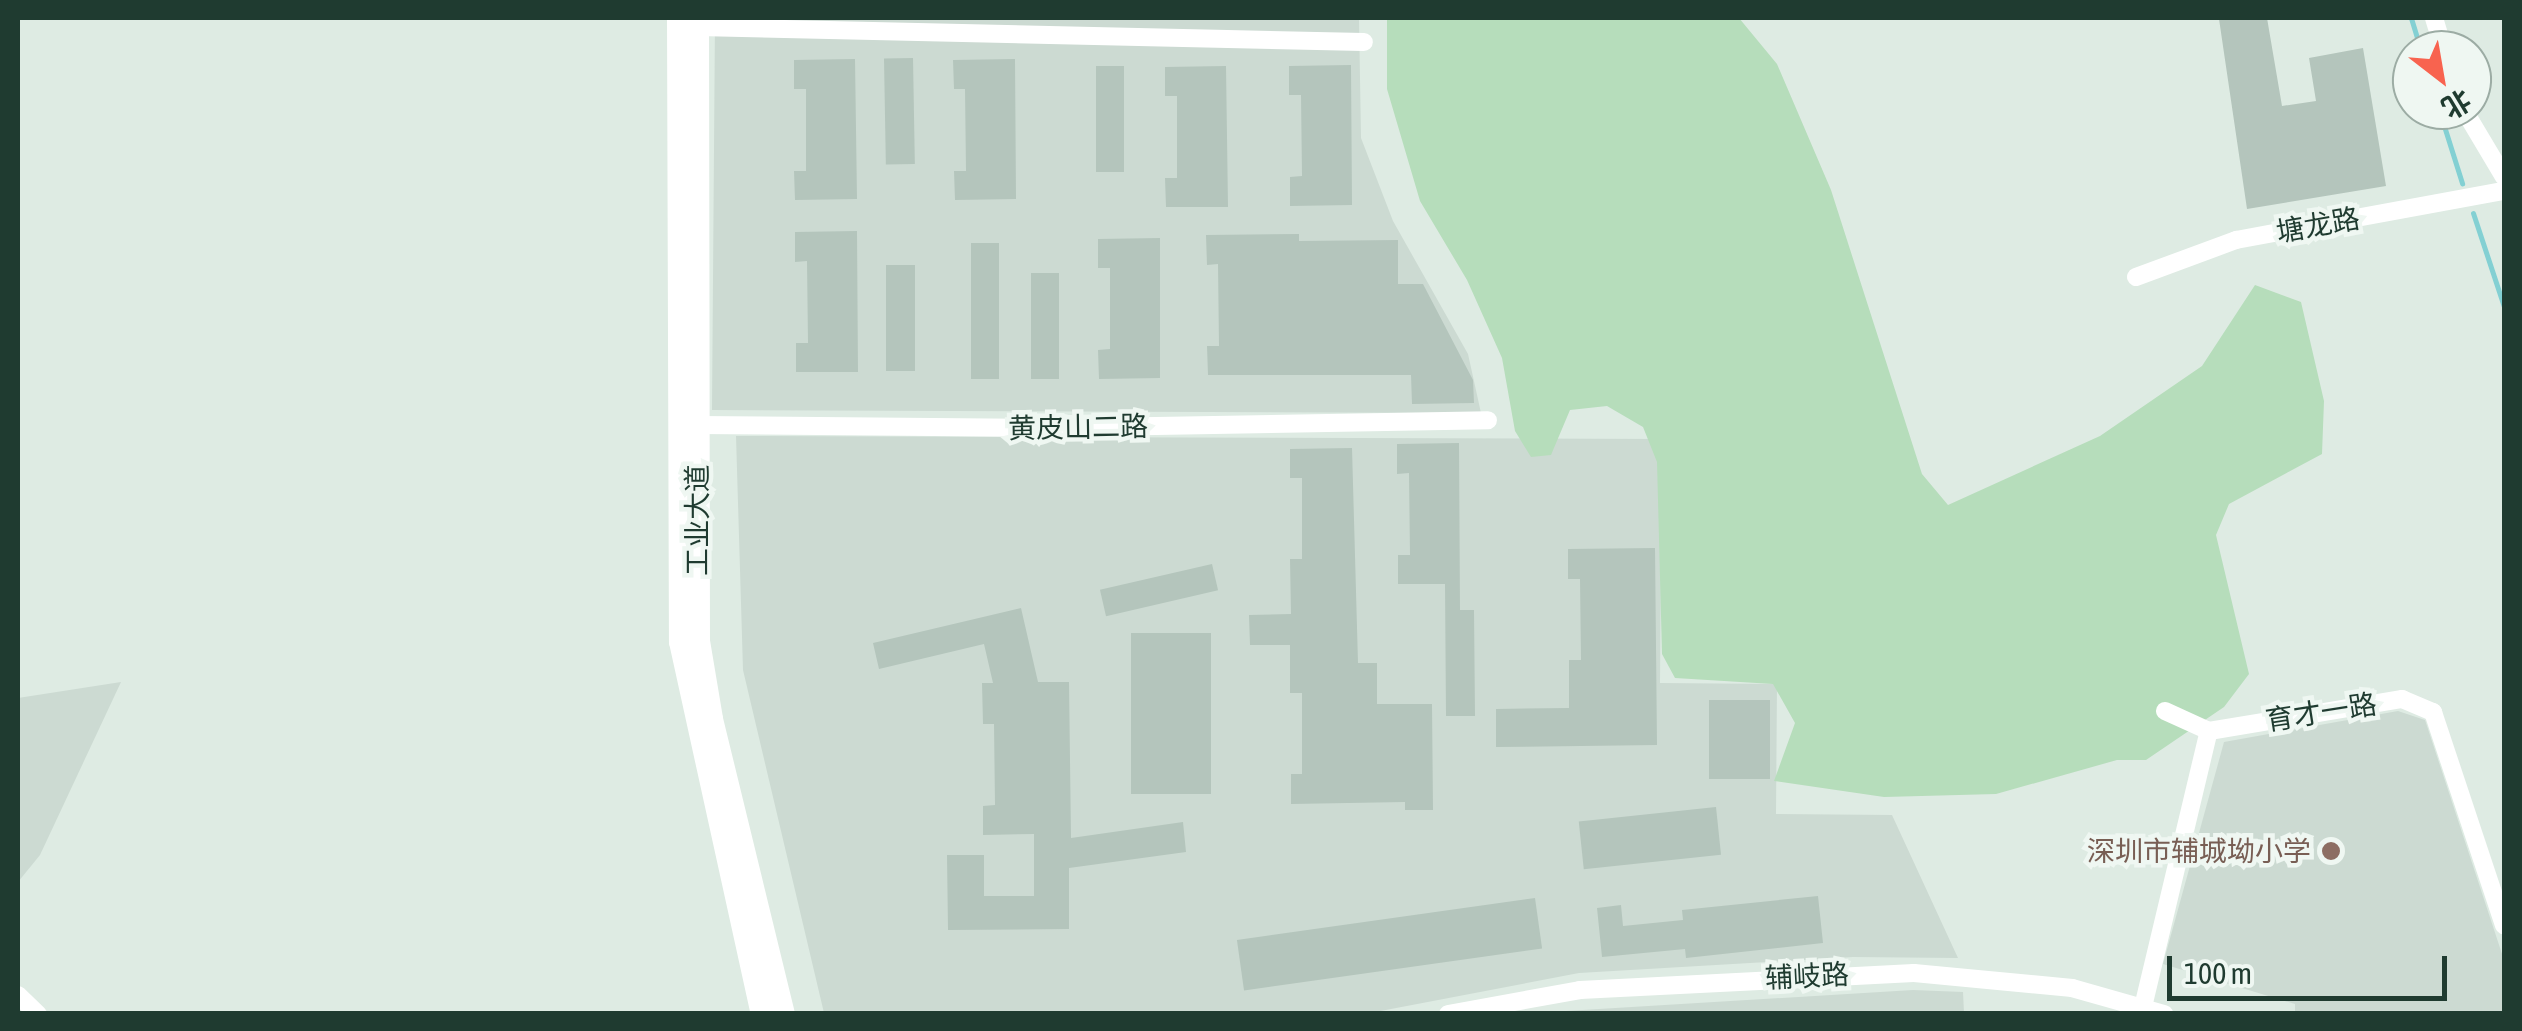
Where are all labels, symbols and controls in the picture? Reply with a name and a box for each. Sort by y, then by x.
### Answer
north arrow [2392,30,2492,130]
text: 北 [2436,83,2477,125]
street label: 塘龙路 [2274,201,2362,249]
street label: 黄皮山二路 [1008,409,1148,445]
street label: 工业大道 [680,464,714,576]
street label: 育才一路 [2263,687,2379,737]
place label: 深圳市辅城坳小学 [2087,834,2311,868]
marker: 深圳市辅城坳小学 [2320,840,2342,862]
scale bar [2172,936,2452,998]
text: 100 m [2184,956,2252,990]
street label: 辅岐路 [1764,957,1850,995]

